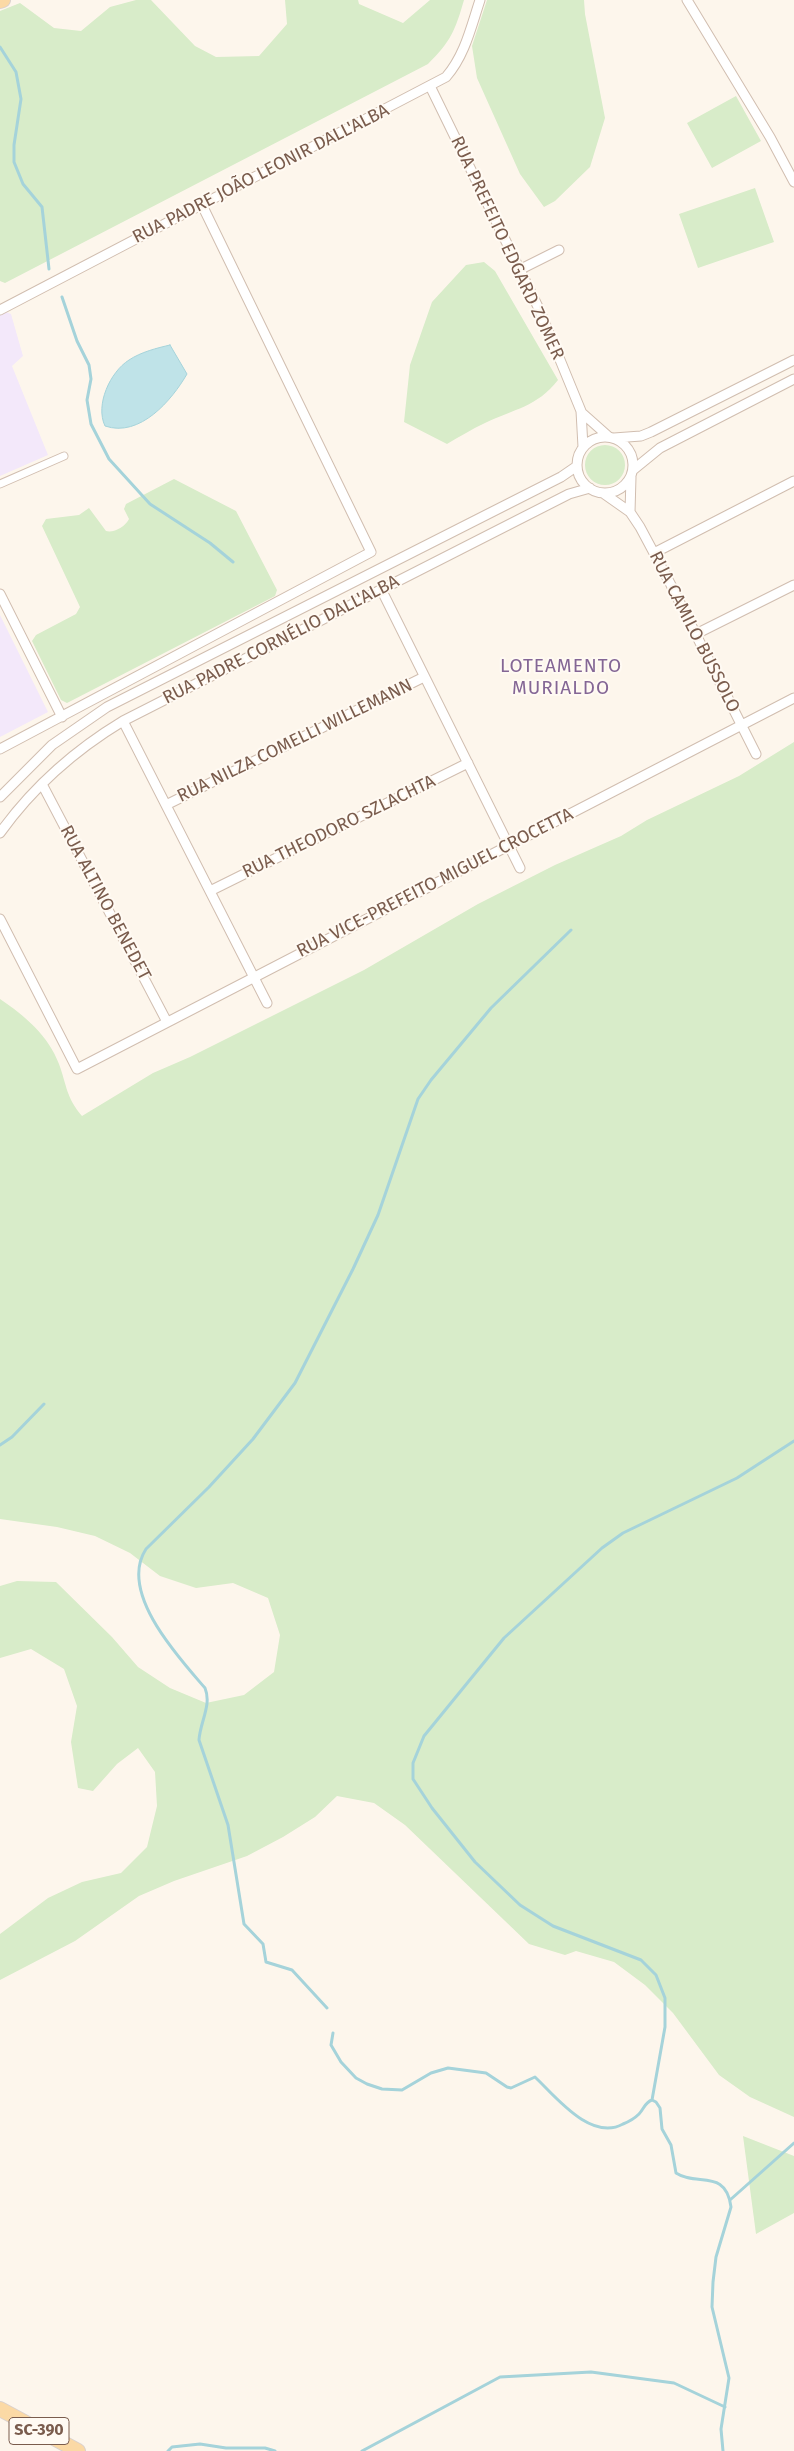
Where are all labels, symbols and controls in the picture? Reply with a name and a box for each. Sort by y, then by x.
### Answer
street label: RUA PADRE JOÃO LEONIR DALL'ALBA [129,100,393,248]
street label: RUA PREFEITO EDGARD ZOMER [446,133,568,363]
street label: RUA CAMILO BUSSOLO [644,548,744,716]
street label: RUA PADRE CORNÉLIO DALL'ALBA [159,571,403,709]
district label: LOTEAMENTO MURIALDO [499,656,623,700]
street label: RUA NILZA COMELLI WILLEMANN [174,675,416,807]
street label: RUA THEODORO SZLACHTA [239,771,439,883]
street label: RUA VICE-PREFEITO MIGUEL CROCETTA [293,804,577,962]
street label: RUA ALTINO BENEDET [55,822,155,984]
road number: SC-390 [9,2418,69,2444]

